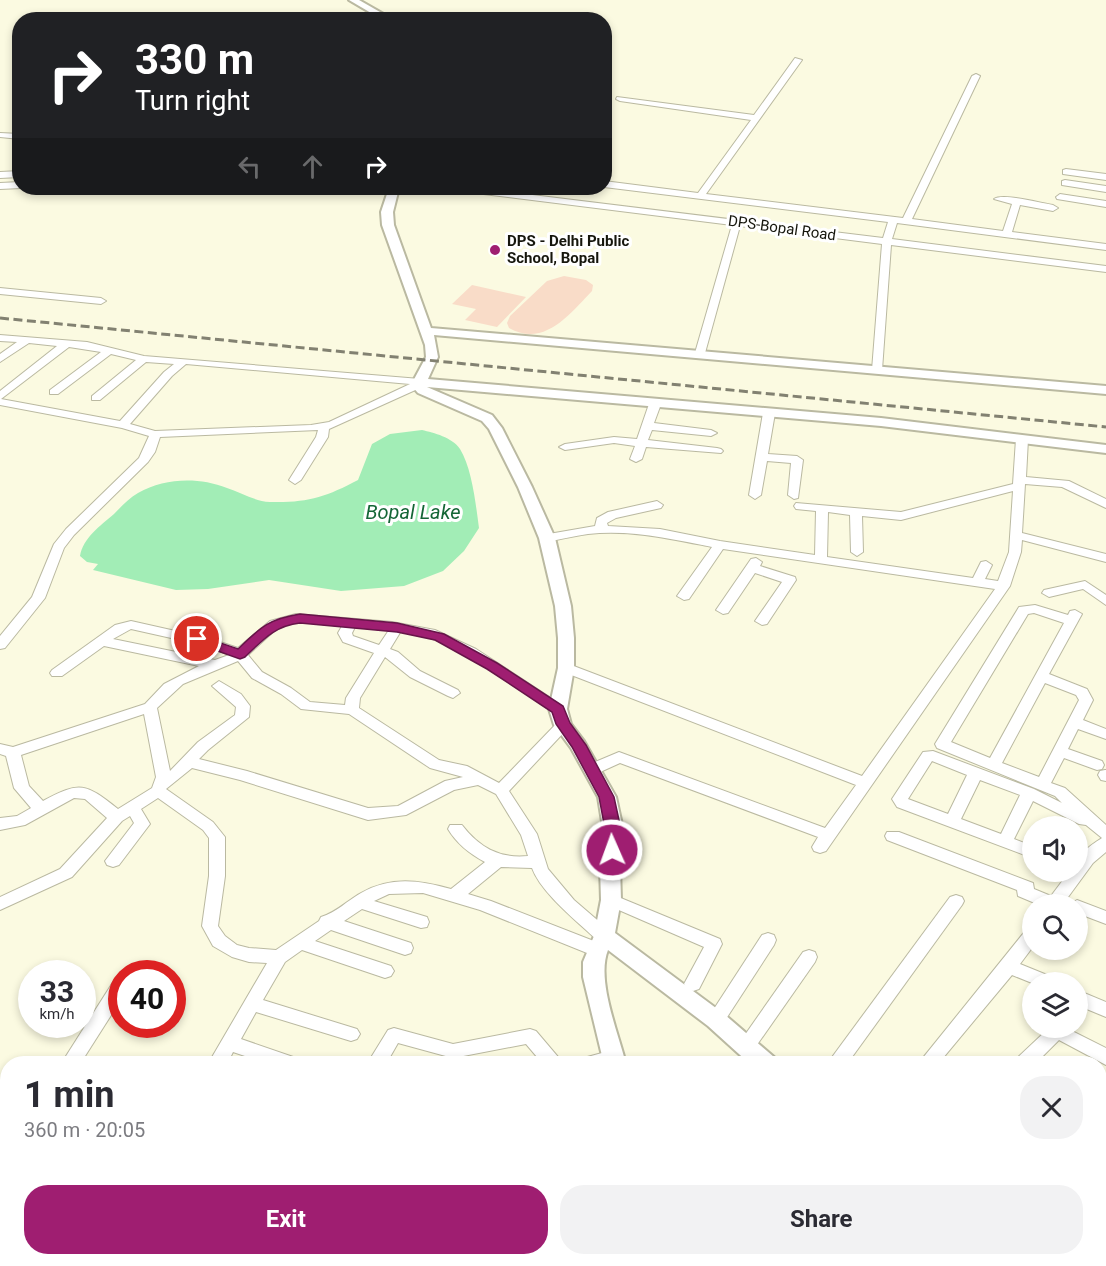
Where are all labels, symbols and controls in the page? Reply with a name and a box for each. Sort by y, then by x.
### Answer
text: 330 m [135,35,254,84]
icon: right [36,36,114,114]
text: Turn right [135,85,250,117]
icon: left [233,150,266,183]
icon: ahead [296,150,329,183]
icon: right [359,150,392,183]
street label: DPS-Bopal Road [727,212,837,244]
place label: DPS - Delhi Public School, Bopal [507,232,629,267]
marker: DPS - Delhi Public School, Bopal [488,243,502,257]
water label: Bopal Lake [365,500,461,524]
pin [171,613,222,664]
icon: arrive [180,622,213,655]
map controls [1022,816,1088,1038]
button: sound [1022,816,1088,882]
position arrow [580,818,644,882]
button: search [1022,894,1088,960]
speed limit sign: 40 [108,960,186,1038]
button: layers [1022,972,1088,1038]
text: 33 [40,974,74,1009]
text: km/h [39,1005,75,1023]
text: 1 min [24,1074,115,1116]
button: close [1020,1076,1083,1139]
text: 360 m · 20:05 [24,1118,145,1142]
button: Exit [24,1185,548,1254]
button: Share [560,1185,1083,1254]

